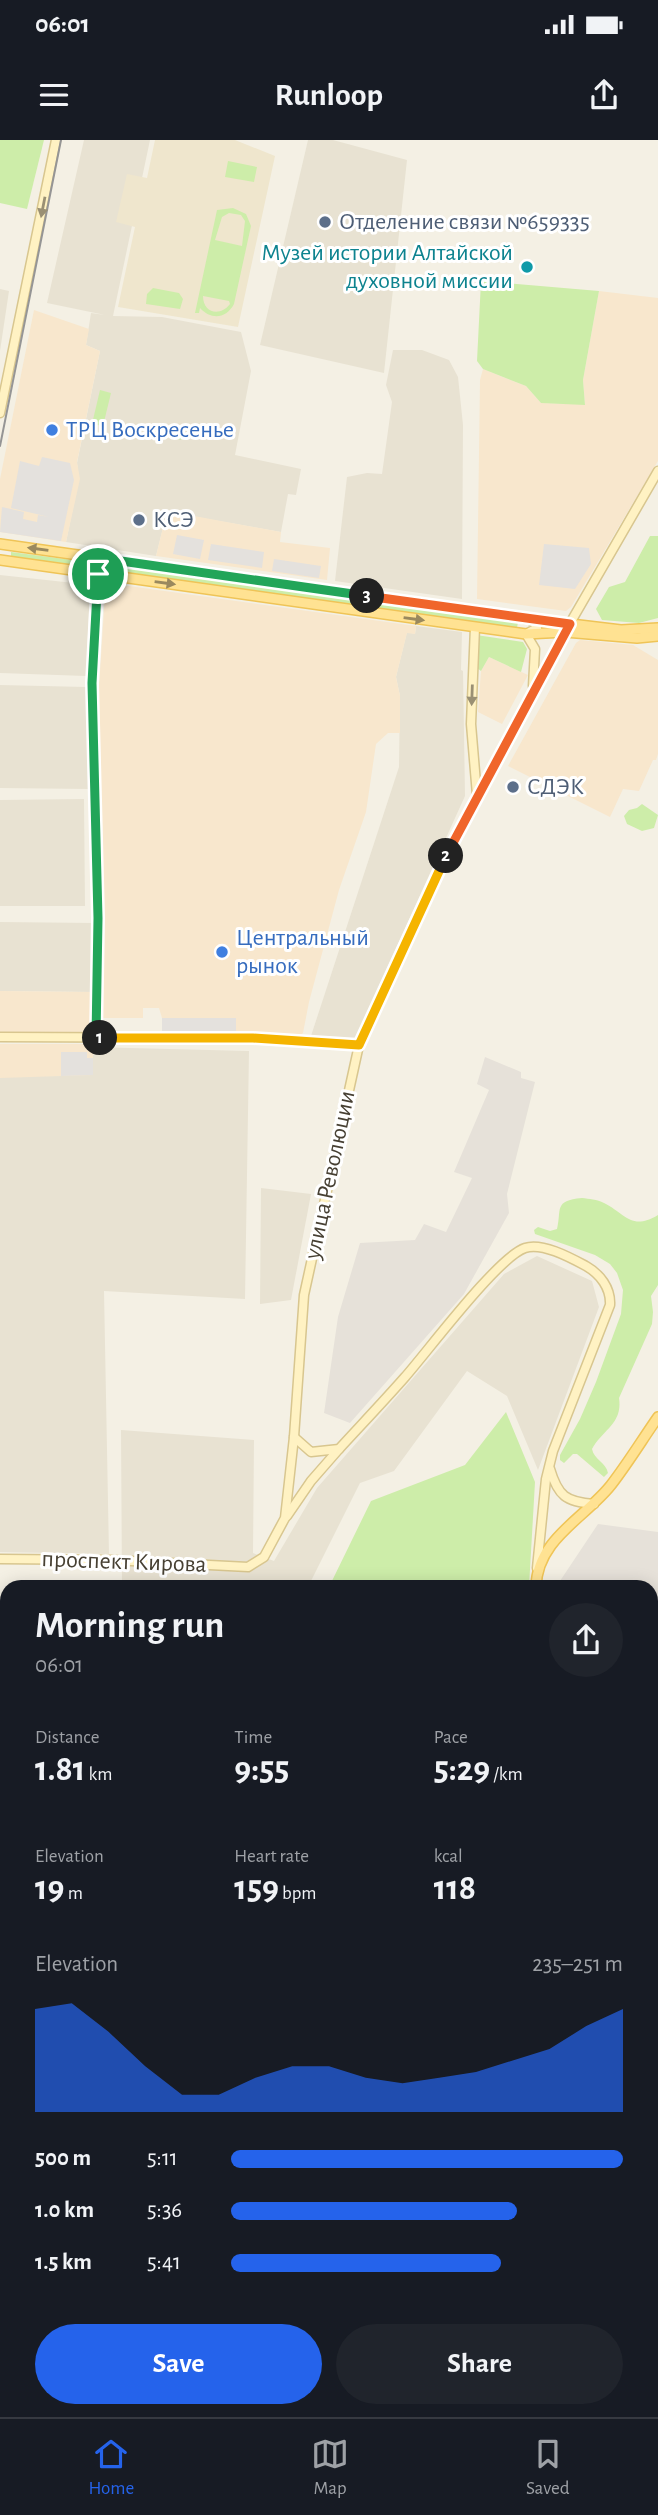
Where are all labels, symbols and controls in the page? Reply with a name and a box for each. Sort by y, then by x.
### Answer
text: 06:01 [35,11,90,37]
icon: menu [35,76,73,114]
icon: share [585,76,623,114]
text: Runloop [275,79,383,111]
one-way arrow [37,196,48,218]
place label: Отделение связи №659335 [339,210,590,234]
marker: Отделение связи №659335 [317,214,333,230]
place label: Музей истории Алтайской духовной миссии [261,241,513,293]
marker: Музей истории Алтайской духовной миссии [519,259,535,275]
place label: ТРЦ Воскресенье [66,418,234,442]
marker: ТРЦ Воскресенье [44,422,60,438]
place label: КСЭ [153,508,194,532]
marker: КСЭ [131,512,147,528]
one-way arrow [26,544,48,555]
pin [68,544,128,604]
icon: arrive [79,555,117,593]
one-way arrow [154,578,176,589]
pin: 3 [350,578,384,614]
text: 3 [362,586,371,605]
one-way arrow [403,613,425,624]
one-way arrow [466,684,477,706]
place label: СДЭК [527,775,584,799]
marker: СДЭК [505,779,521,795]
pin: 2 [428,838,464,874]
text: 2 [441,846,450,865]
place label: Центральный рынок [236,926,369,978]
marker: Центральный рынок [214,944,230,960]
pin: 1 [82,1020,118,1056]
text: 1 [96,1028,103,1047]
street label: улица Революции [300,1089,360,1262]
street label: проспект Кирова [41,1547,207,1577]
button: share [549,1603,623,1677]
text: Morning run [35,1607,224,1645]
text: 06:01 [35,1654,83,1677]
text: Distance [35,1728,99,1747]
text: Time [234,1728,272,1747]
text: Pace [434,1728,468,1747]
text: 1.81 [35,1752,85,1787]
text: 9:55 [234,1752,290,1787]
text: 5:29 [434,1752,490,1787]
text: km [85,1765,112,1784]
text: /km [490,1765,523,1784]
text: Elevation [35,1847,104,1866]
text: Heart rate [234,1847,309,1866]
text: kcal [434,1847,463,1866]
text: 19 [35,1871,65,1906]
text: 159 [234,1871,279,1906]
text: 118 [434,1871,476,1906]
text: m [65,1884,83,1903]
text: bpm [279,1884,317,1903]
text: Elevation [35,1953,118,1976]
text: 235–251 m [532,1953,623,1976]
text: 500 m [35,2147,91,2170]
text: 5:11 [147,2147,178,2170]
text: 1.0 km [35,2199,94,2222]
text: 5:36 [147,2199,182,2222]
text: 1.5 km [35,2251,92,2274]
text: 5:41 [147,2251,181,2274]
button: Save [35,2324,322,2404]
button: Share [336,2324,623,2404]
tab: Home [88,2435,134,2500]
tab: Map [311,2435,349,2500]
tab: Saved [526,2435,570,2500]

